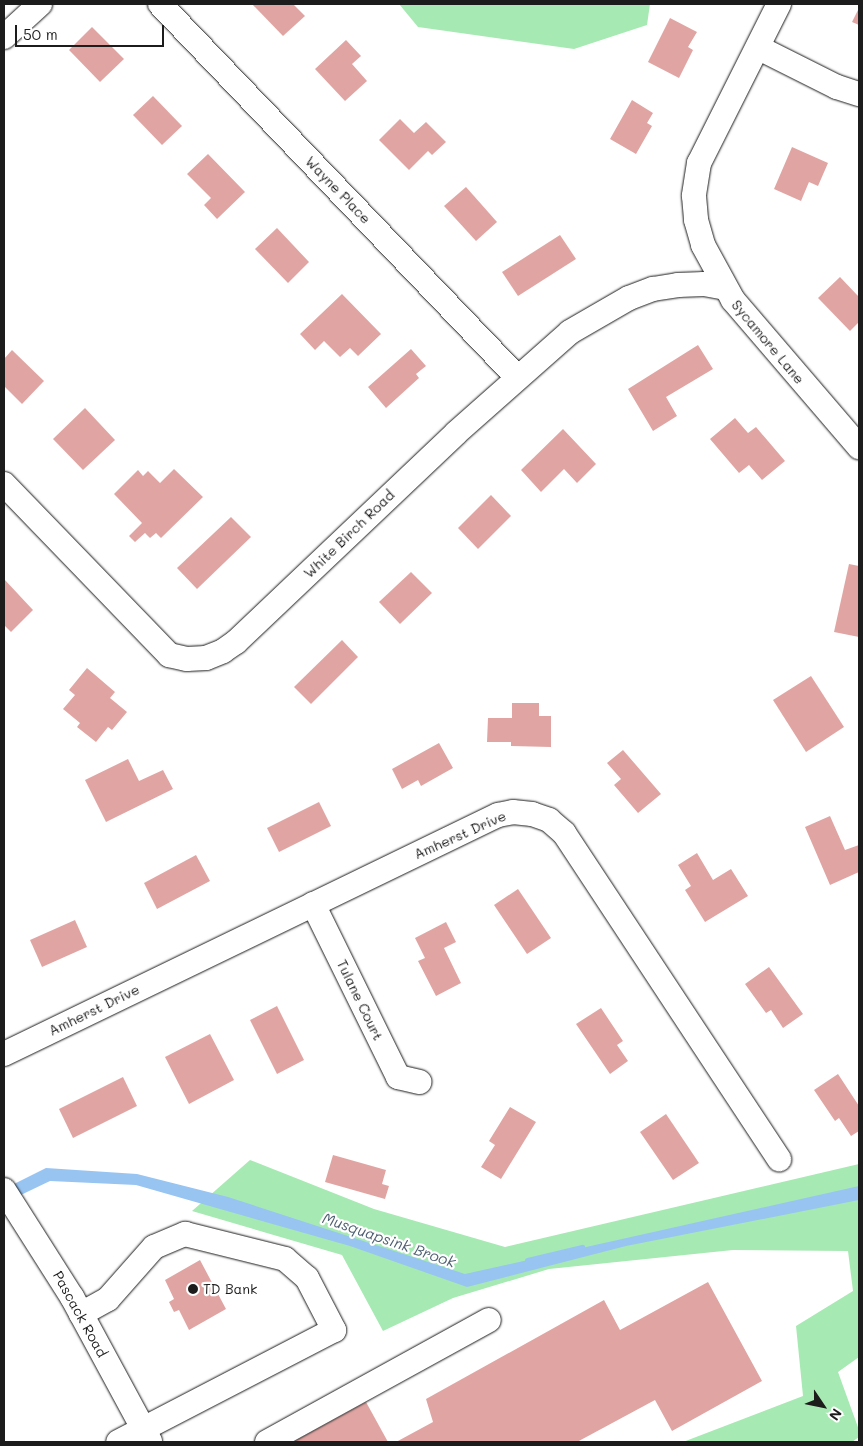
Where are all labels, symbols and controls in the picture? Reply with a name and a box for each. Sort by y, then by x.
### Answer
scale bar [18,15,166,47]
text: 50 m [23,24,58,44]
street label: Wayne Place [302,153,374,227]
street label: Sycamore Lane [728,297,808,387]
street label: White Birch Road [300,487,398,581]
street label: Amherst Drive [411,807,509,863]
street label: Tulane Court [333,957,387,1043]
street label: Amherst Drive [46,981,142,1039]
water label: Musquapsink Brook [320,1209,458,1271]
street label: Pascack Road [49,1268,111,1360]
place label: TD Bank [203,1281,258,1297]
marker: TD Bank [187,1283,199,1295]
north arrow [798,1381,848,1431]
text: N [825,1405,847,1424]

